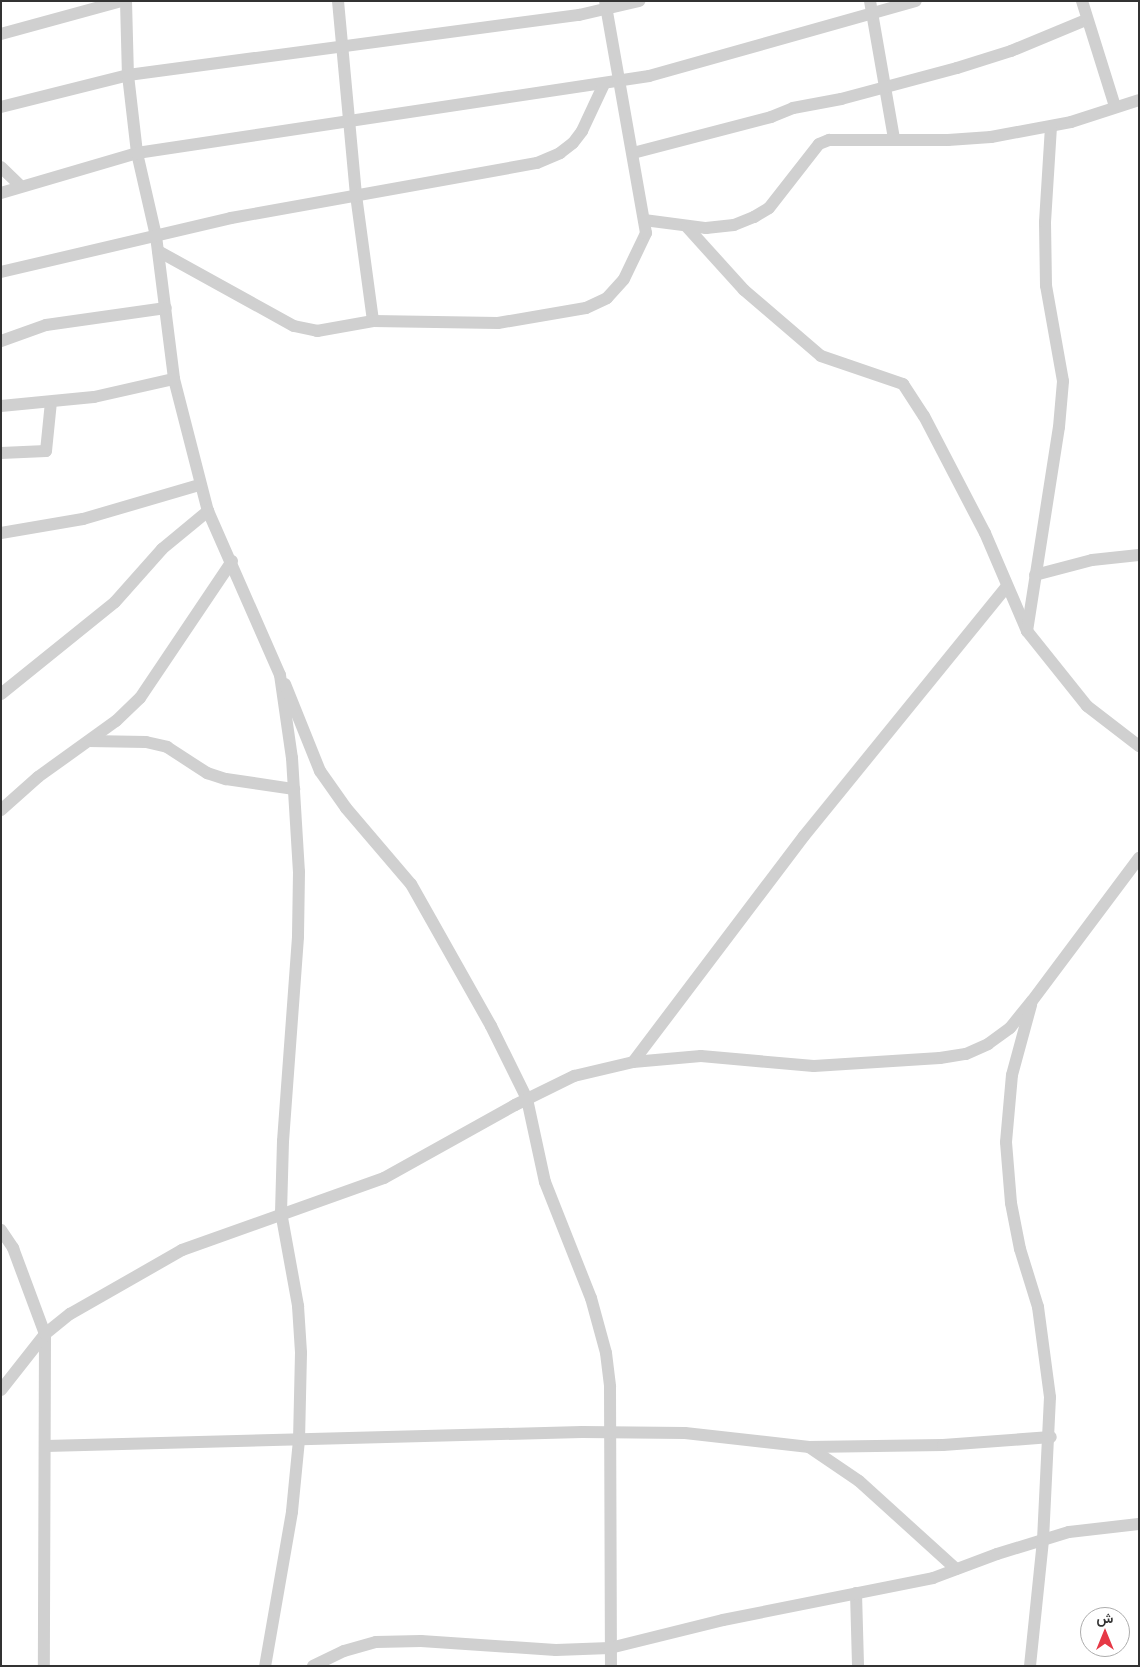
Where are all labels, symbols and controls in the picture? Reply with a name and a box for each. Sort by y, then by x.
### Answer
north arrow [1080,1607,1130,1657]
text: ش [1097,1610,1113,1626]

